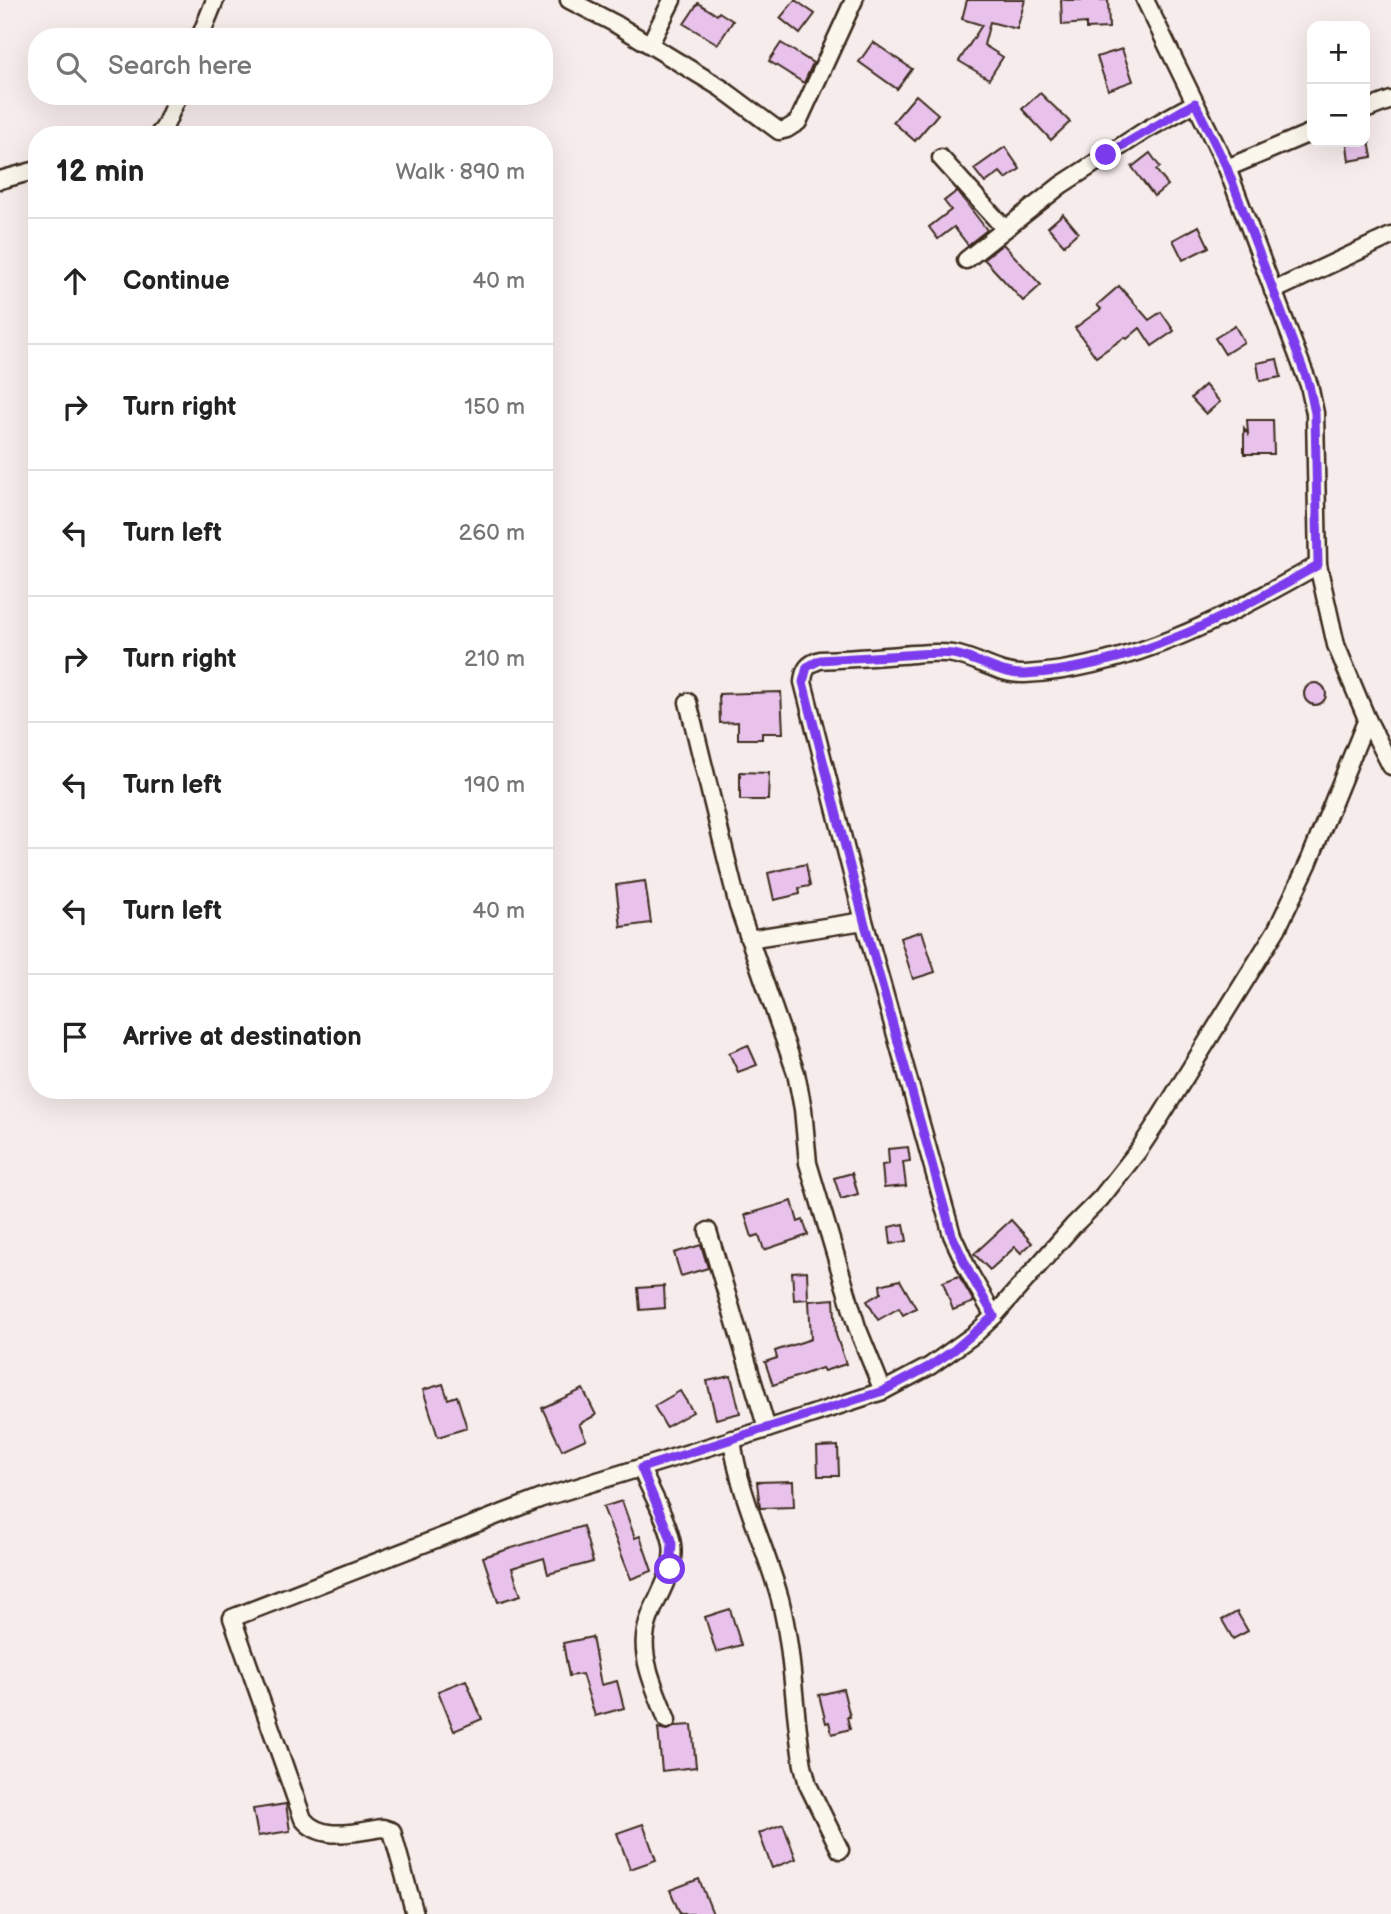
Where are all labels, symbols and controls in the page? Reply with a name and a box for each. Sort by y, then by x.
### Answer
map controls [1307,21,1370,147]
button: + [1307,21,1370,84]
search box [28,28,553,105]
icon: search [52,48,90,86]
text: Search here [108,51,252,82]
button: − [1307,84,1370,147]
route end [1090,139,1121,170]
text: 12 min [56,154,144,190]
text: Walk · 890 m [395,158,525,186]
icon: ahead [56,262,94,300]
text: Continue [123,266,230,297]
text: 40 m [472,267,525,295]
icon: right [56,388,94,426]
text: Turn right [123,392,236,423]
text: 150 m [464,393,525,421]
icon: left [56,514,94,552]
text: Turn left [123,518,222,549]
text: 260 m [459,519,525,547]
icon: right [56,640,94,678]
text: Turn right [123,644,236,675]
text: 210 m [464,645,525,673]
icon: left [56,766,94,804]
text: Turn left [123,770,222,801]
text: 190 m [464,771,525,799]
icon: left [56,892,94,930]
text: Turn left [123,896,222,927]
text: 40 m [472,897,525,925]
icon: arrive [56,1018,94,1056]
text: Arrive at destination [123,1022,362,1053]
route start [654,1553,685,1584]

